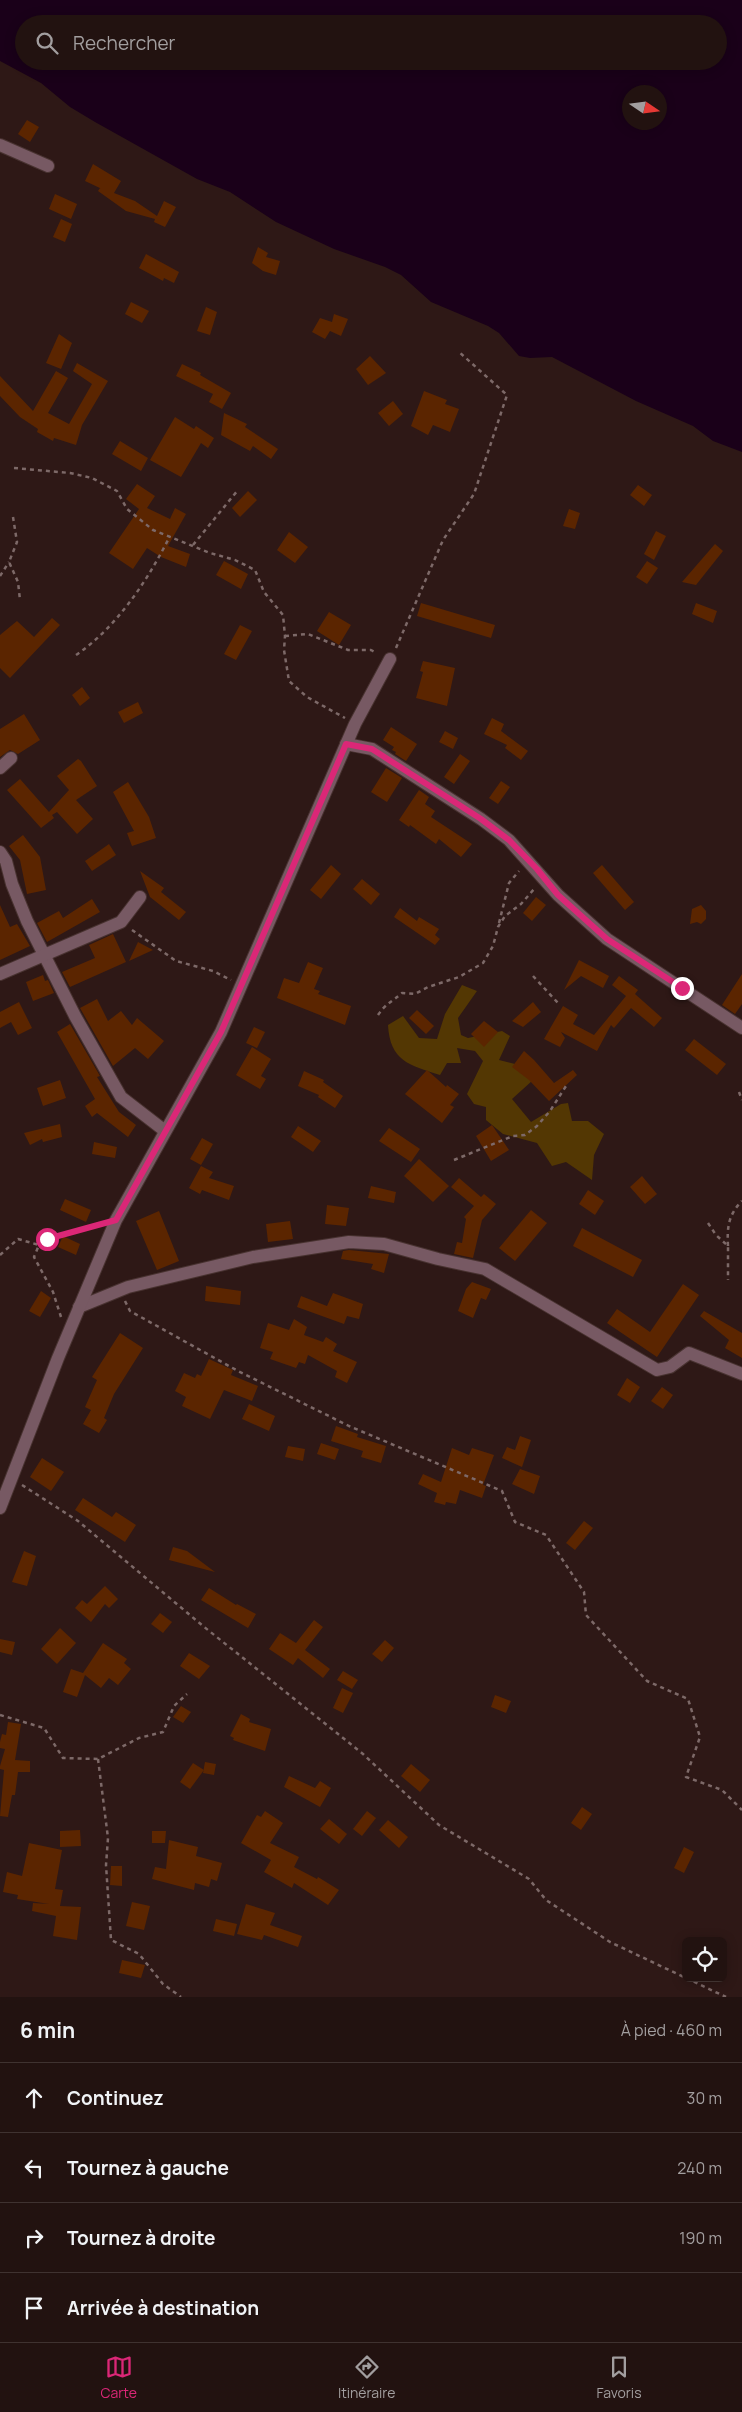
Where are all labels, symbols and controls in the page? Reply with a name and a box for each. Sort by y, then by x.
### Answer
search box [15,15,727,70]
icon: search [33,29,61,57]
text: Rechercher [73,30,175,56]
north arrow [622,85,667,130]
route end [671,977,694,1000]
route start [36,1228,59,1251]
map controls [682,1937,727,1982]
button: locate [682,1937,727,1982]
text: 6 min [20,2016,75,2044]
text: À pied · 460 m [621,2019,722,2041]
icon: ahead [20,2084,48,2112]
text: Continuez [67,2085,164,2111]
text: 30 m [687,2087,722,2109]
icon: left [20,2154,48,2182]
text: Tournez à gauche [67,2155,229,2181]
text: 240 m [677,2157,722,2179]
icon: right [20,2224,48,2252]
text: Tournez à droite [67,2225,215,2251]
text: 190 m [679,2227,722,2249]
icon: arrive [20,2294,48,2322]
text: Arrivée à destination [67,2295,259,2321]
tab: Carte [101,2353,137,2402]
tab: Itinéraire [338,2353,395,2402]
tab: Favoris [596,2353,641,2402]

